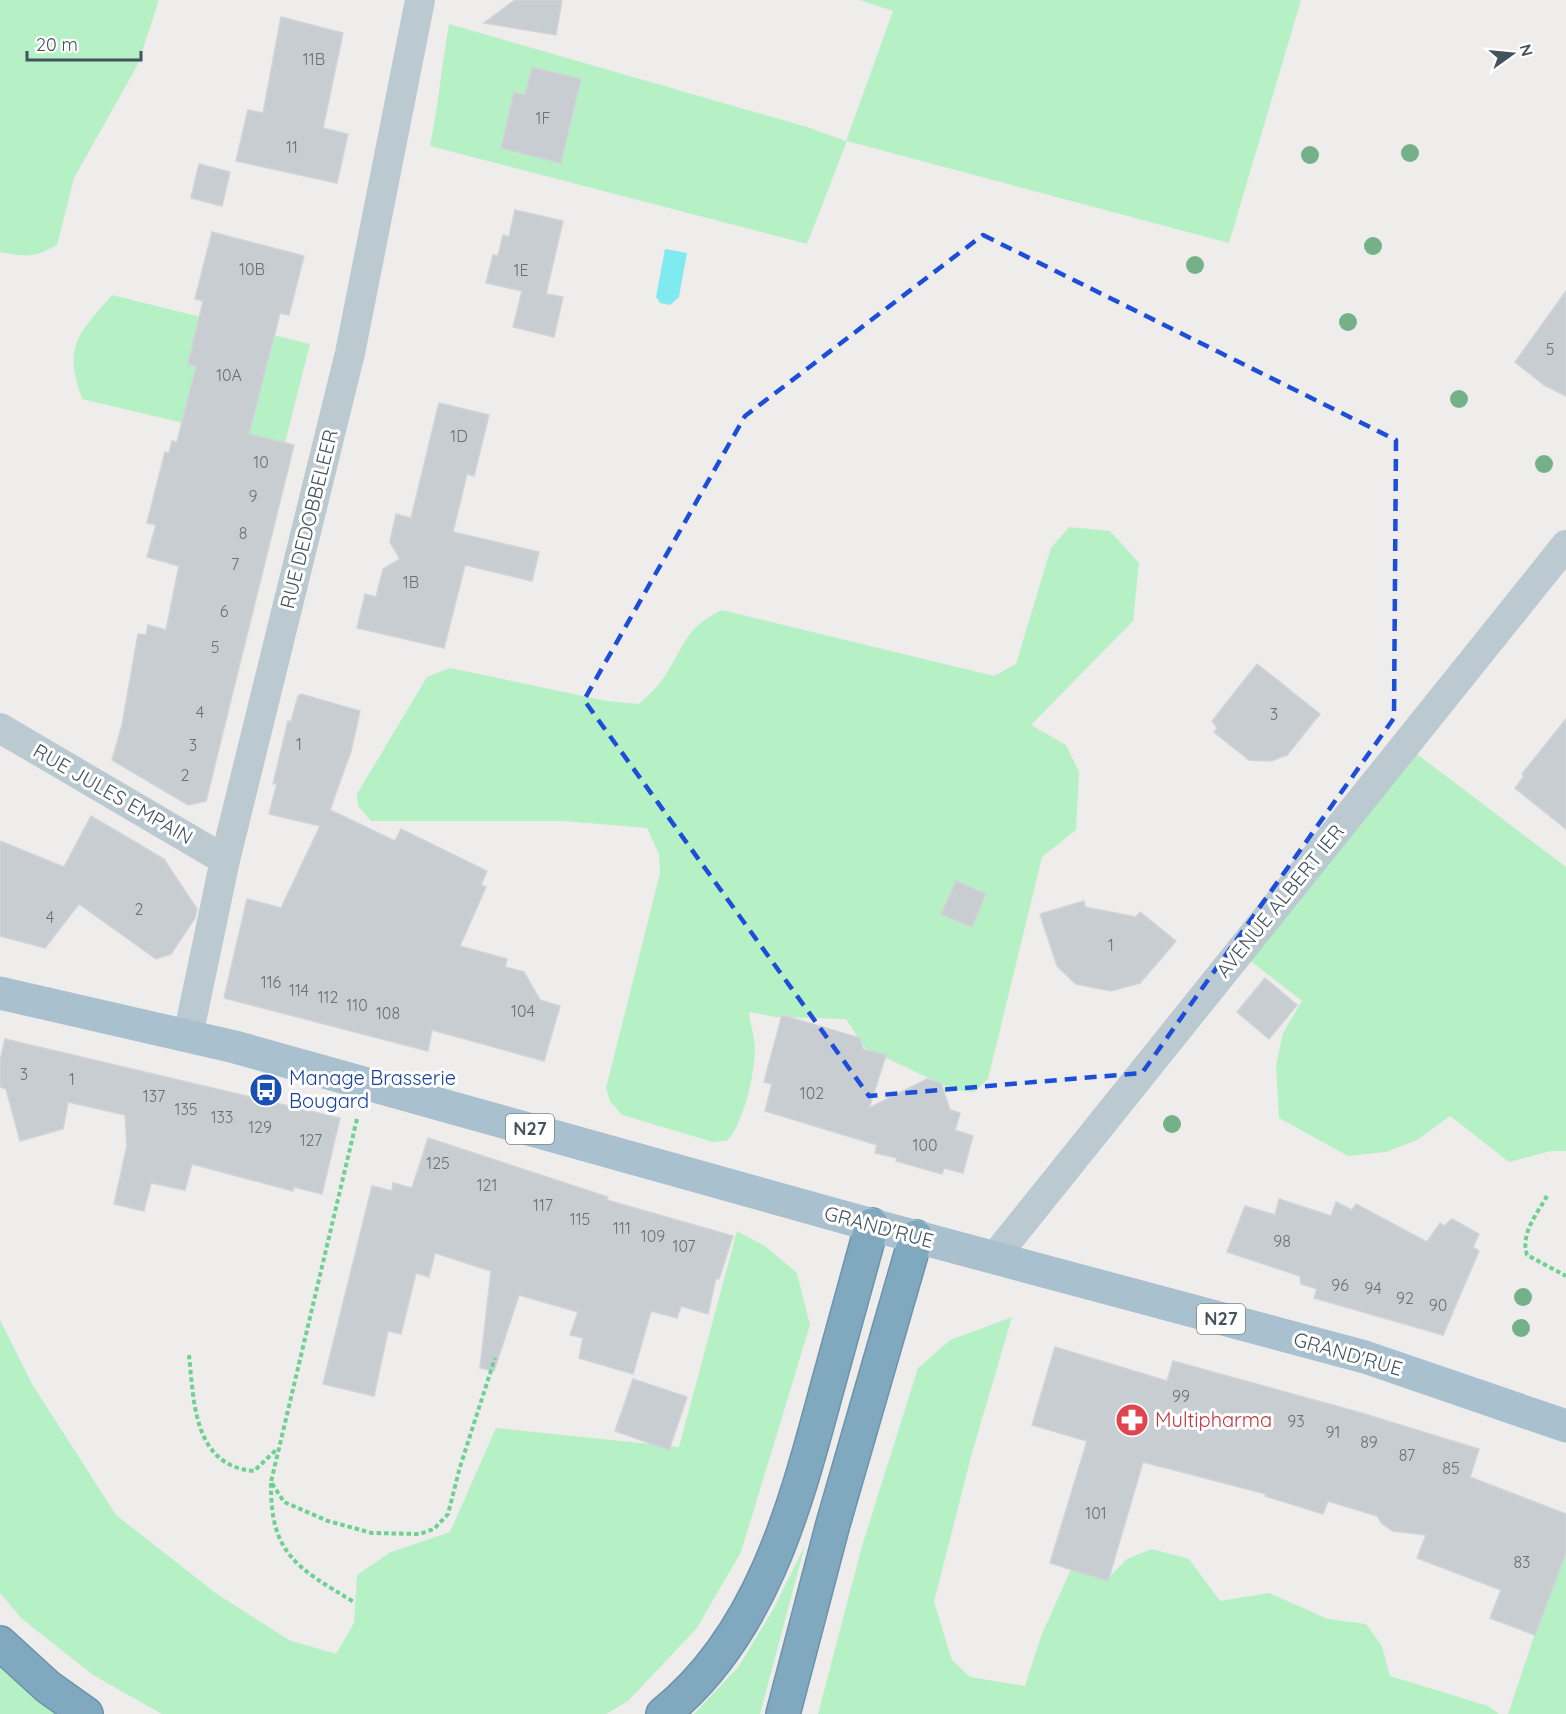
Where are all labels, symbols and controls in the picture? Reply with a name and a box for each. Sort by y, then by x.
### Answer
scale bar [27,24,141,62]
north arrow [1482,24,1542,84]
text: 20 m [36,33,78,56]
text: N [1515,42,1538,58]
house number: 11B [303,49,325,69]
house number: 1F [536,108,550,128]
house number: 11 [286,137,298,157]
house number: 10B [239,259,265,279]
house number: 1E [513,260,529,280]
house number: 5 [1546,339,1554,359]
house number: 10A [216,365,242,385]
house number: 1D [450,426,468,446]
street label: RUE DEDOBBELEER [274,427,343,611]
house number: 10 [253,452,269,472]
house number: 9 [249,486,258,506]
house number: 8 [239,523,247,543]
house number: 7 [231,554,239,574]
house number: 1B [403,572,419,592]
house number: 6 [220,601,229,621]
house number: 5 [211,637,219,657]
house number: 4 [196,702,204,722]
house number: 3 [1270,704,1278,724]
house number: 1 [296,734,302,754]
house number: 3 [189,735,197,755]
street label: RUE JULES EMPAIN [29,738,198,849]
house number: 2 [181,765,190,785]
street label: AVENUE ALBERT IER [1210,819,1349,982]
house number: 2 [135,899,144,919]
house number: 4 [46,907,54,927]
house number: 1 [1108,935,1114,955]
house number: 116 [261,972,282,992]
house number: 114 [289,980,309,1000]
house number: 112 [318,987,338,1007]
house number: 110 [346,995,368,1015]
house number: 104 [511,1001,535,1021]
house number: 108 [376,1003,400,1023]
house number: 3 [20,1064,28,1084]
place label: Manage Brasserie Bougard [289,1065,456,1113]
house number: 1 [69,1069,75,1089]
bus stop icon: Manage Brasserie Bougard [248,1072,284,1108]
house number: 102 [800,1083,824,1103]
house number: 137 [143,1086,165,1106]
house number: 135 [174,1099,198,1119]
house number: 133 [211,1107,233,1127]
road number: N27 [506,1114,554,1144]
house number: 129 [248,1117,272,1137]
house number: 127 [300,1130,322,1150]
house number: 100 [913,1135,937,1155]
house number: 125 [426,1153,450,1173]
house number: 121 [477,1175,497,1195]
house number: 117 [533,1195,553,1215]
street label: GRAND'RUE [822,1200,936,1253]
house number: 115 [570,1209,590,1229]
house number: 111 [613,1218,631,1238]
house number: 109 [641,1226,665,1246]
house number: 98 [1273,1231,1291,1251]
house number: 107 [673,1236,695,1256]
house number: 96 [1331,1275,1349,1295]
house number: 94 [1364,1278,1382,1298]
house number: 92 [1396,1288,1414,1308]
house number: 90 [1429,1295,1447,1315]
road number: N27 [1197,1304,1245,1334]
street label: GRAND'RUE [1291,1326,1405,1381]
house number: 99 [1172,1386,1190,1406]
pharmacy icon: Multipharma [1114,1402,1150,1438]
place label: Multipharma [1155,1407,1272,1432]
house number: 93 [1287,1411,1305,1431]
house number: 91 [1326,1422,1340,1442]
house number: 89 [1360,1432,1378,1452]
house number: 87 [1399,1445,1415,1465]
house number: 85 [1442,1458,1460,1478]
house number: 101 [1085,1503,1107,1523]
house number: 83 [1513,1552,1531,1572]

